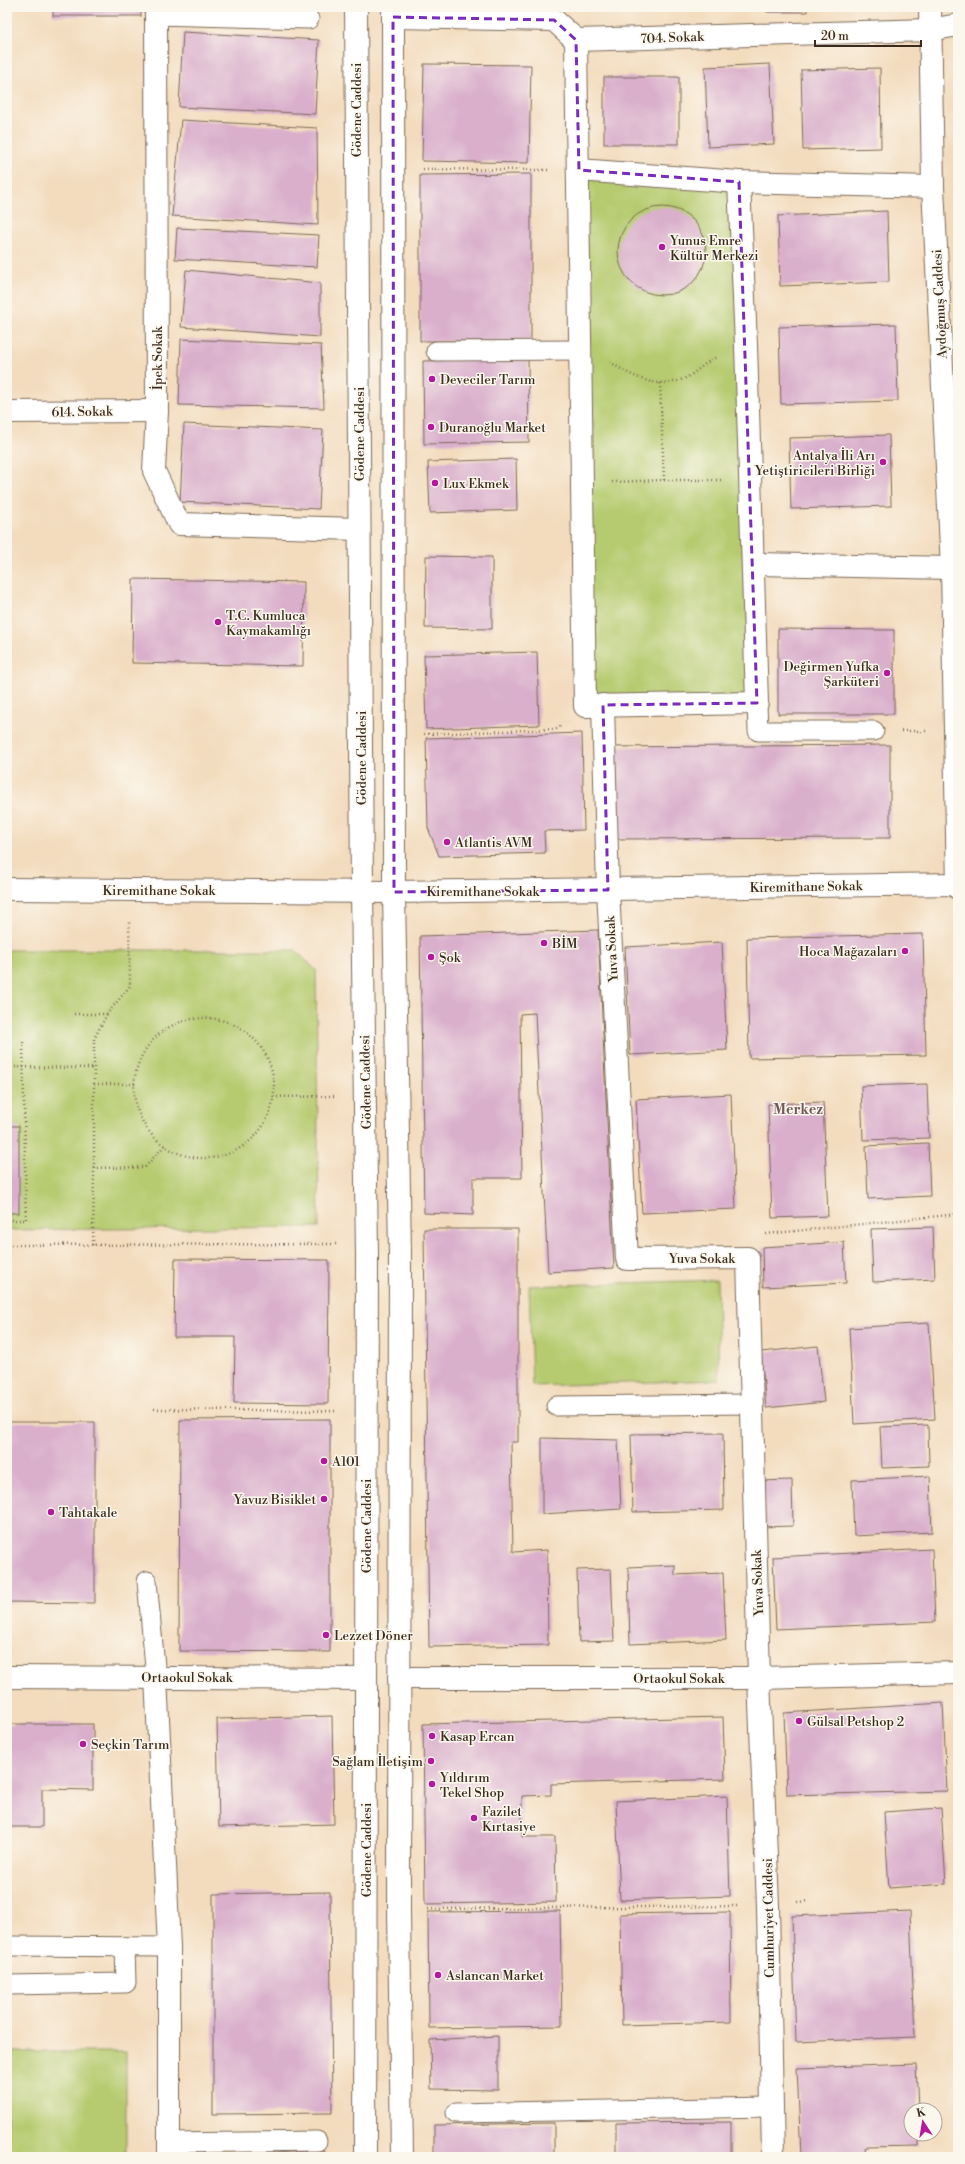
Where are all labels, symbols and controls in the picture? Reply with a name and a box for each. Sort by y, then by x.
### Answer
scale bar [815,22,921,48]
street label: 704. Sokak [640,29,705,47]
text: 20 m [821,29,849,44]
street label: Gödene Caddesi [349,63,365,157]
place label: Yunus Emre Kültür Merkezi [669,233,759,264]
marker: Yunus Emre Kültür Merkezi [657,242,667,252]
street label: Aydoğmuş Caddesi [929,249,951,360]
street label: İpek Sokak [149,325,166,390]
place label: Deveciler Tarım [440,372,536,388]
marker: Deveciler Tarım [427,374,437,384]
street label: Gödene Caddesi [352,387,368,481]
street label: 614. Sokak [51,403,114,421]
place label: Duranoğlu Market [439,420,546,436]
marker: Duranoğlu Market [426,422,436,432]
place label: Antalya İli Arı Yetiştiricileri Birliği [754,447,875,479]
marker: Antalya İli Arı Yetiştiricileri Birliği [878,457,888,467]
place label: Lux Ekmek [443,476,510,492]
marker: Lux Ekmek [430,478,440,488]
place label: T.C. Kumluca Kaymakamlığı [226,608,311,639]
marker: T.C. Kumluca Kaymakamlığı [213,617,223,627]
place label: Değirmen Yufka Şarküteri [783,659,879,690]
marker: Değirmen Yufka Şarküteri [882,668,892,678]
street label: Gödene Caddesi [354,711,370,805]
place label: Atlantis AVM [454,835,533,851]
marker: Atlantis AVM [442,837,452,847]
street label: Kiremithane Sokak [749,878,864,896]
street label: Kiremithane Sokak [103,883,217,899]
street label: Kiremithane Sokak [427,884,541,900]
street label: Yuva Sokak [602,914,622,983]
place label: BİM [551,935,578,952]
marker: BİM [539,938,549,948]
place label: Hoca Mağazaları [799,944,897,960]
marker: Hoca Mağazaları [900,946,910,956]
place label: Şok [439,950,462,966]
marker: Şok [426,952,436,962]
street label: Gödene Caddesi [357,1035,375,1129]
district label: Merkez [773,1101,823,1119]
street label: Yuva Sokak [668,1251,736,1267]
place label: A101 [331,1454,360,1470]
marker: A101 [319,1456,329,1466]
street label: Gödene Caddesi [359,1479,375,1573]
place label: Yavuz Bisiklet [233,1492,316,1508]
marker: Yavuz Bisiklet [319,1494,329,1504]
place label: Tahtakale [59,1505,118,1521]
marker: Tahtakale [46,1507,56,1517]
street label: Yuva Sokak [749,1548,767,1617]
place label: Lezzet Döner [334,1628,413,1644]
marker: Lezzet Döner [321,1630,331,1640]
street label: Ortaokul Sokak [141,1670,234,1686]
street label: Ortaokul Sokak [633,1671,726,1687]
place label: Gülsal Petshop 2 [807,1714,904,1730]
marker: Gülsal Petshop 2 [794,1716,804,1726]
place label: Kasap Ercan [440,1729,515,1745]
marker: Kasap Ercan [427,1731,437,1741]
place label: Seçkin Tarım [91,1737,170,1753]
marker: Seçkin Tarım [78,1739,88,1749]
place label: Sağlam İletişim [332,1753,424,1770]
marker: Sağlam İletişim [426,1756,436,1766]
place label: Yıldırım Tekel Shop [439,1770,504,1801]
marker: Yıldırım Tekel Shop [427,1779,437,1789]
street label: Gödene Caddesi [359,1803,375,1897]
place label: Fazilet Kırtasiye [482,1804,536,1835]
marker: Fazilet Kırtasiye [469,1813,479,1823]
street label: Cumhuriyet Caddesi [760,1858,778,1978]
place label: Aslancan Market [445,1968,544,1984]
marker: Aslancan Market [433,1970,443,1980]
north arrow [903,2102,943,2142]
text: K [915,2105,928,2121]

